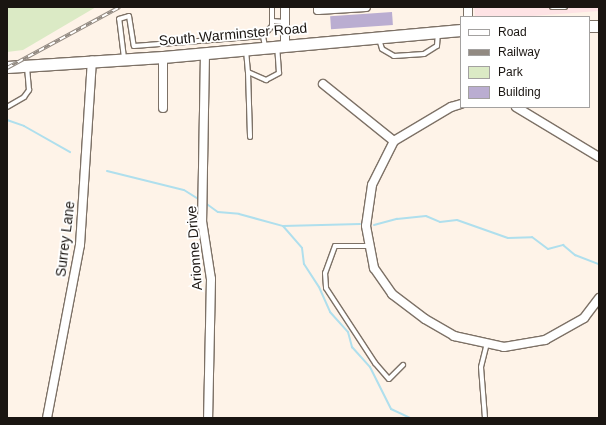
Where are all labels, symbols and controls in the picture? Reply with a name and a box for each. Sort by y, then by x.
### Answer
legend [460,16,590,108]
street label: South Warminster Road [158,19,308,49]
text: Road [498,25,527,39]
text: Railway [498,45,540,59]
text: Park [498,65,523,79]
text: Building [498,85,541,99]
street label: Surrey Lane [52,200,78,278]
street label: Arionne Drive [183,205,205,291]

